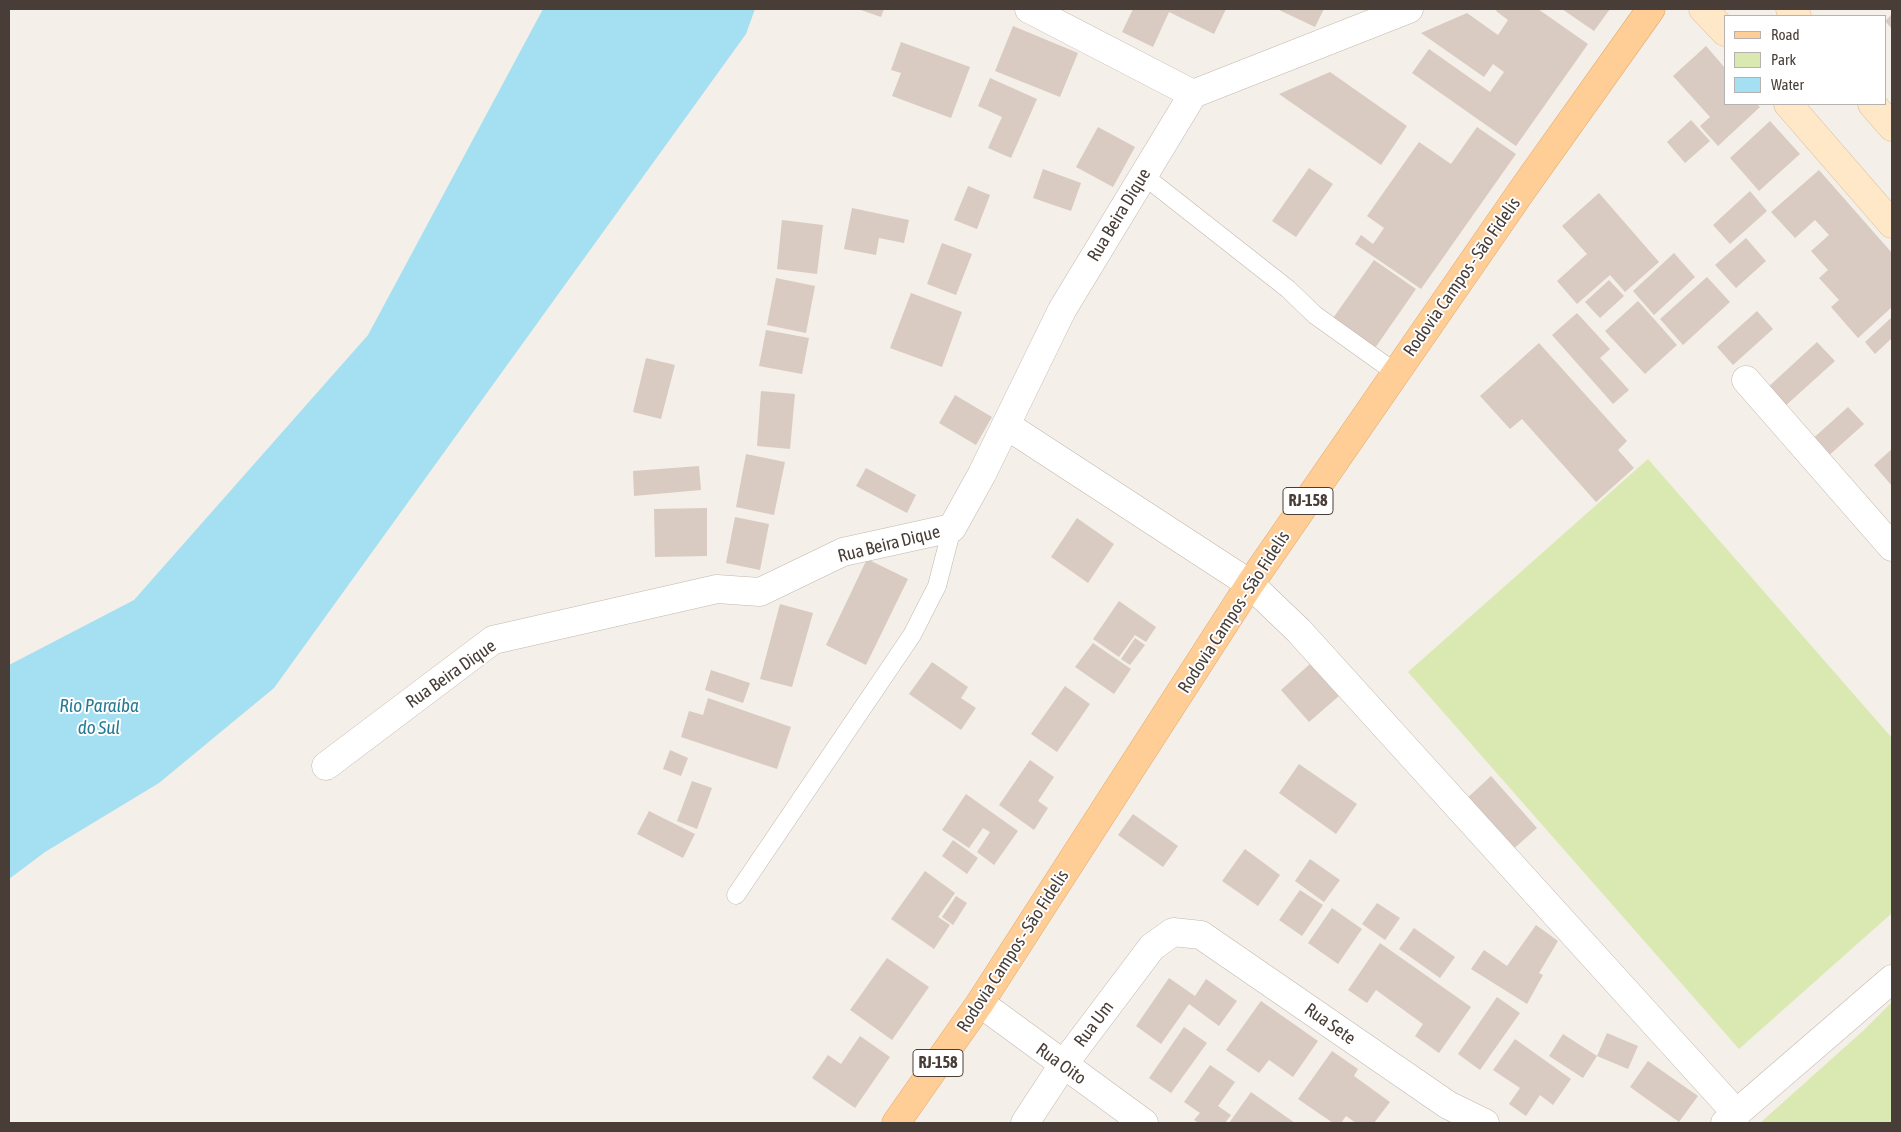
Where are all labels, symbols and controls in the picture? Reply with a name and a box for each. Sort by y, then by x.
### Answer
legend [1724,15,1886,105]
text: Road [1771,26,1800,43]
text: Park [1771,51,1796,68]
text: Water [1771,76,1804,93]
street label: Rua Beira Dique [1083,165,1155,265]
street label: Rodovia Campos - São Fidelis [1399,193,1525,361]
road number: RJ-158 [1283,488,1333,514]
street label: Rua Beira Dique [836,521,942,567]
street label: Rodovia Campos - São Fidelis [1173,527,1295,697]
street label: Rua Beira Dique [402,635,500,713]
water label: Rio Paraíba do Sul [59,695,139,739]
street label: Rodovia Campos - São Fidelis [952,866,1074,1036]
street label: Rua Um [1070,997,1118,1051]
street label: Rua Sete [1300,999,1360,1049]
street label: Rua Oito [1032,1039,1090,1089]
road number: RJ-158 [913,1050,963,1076]

